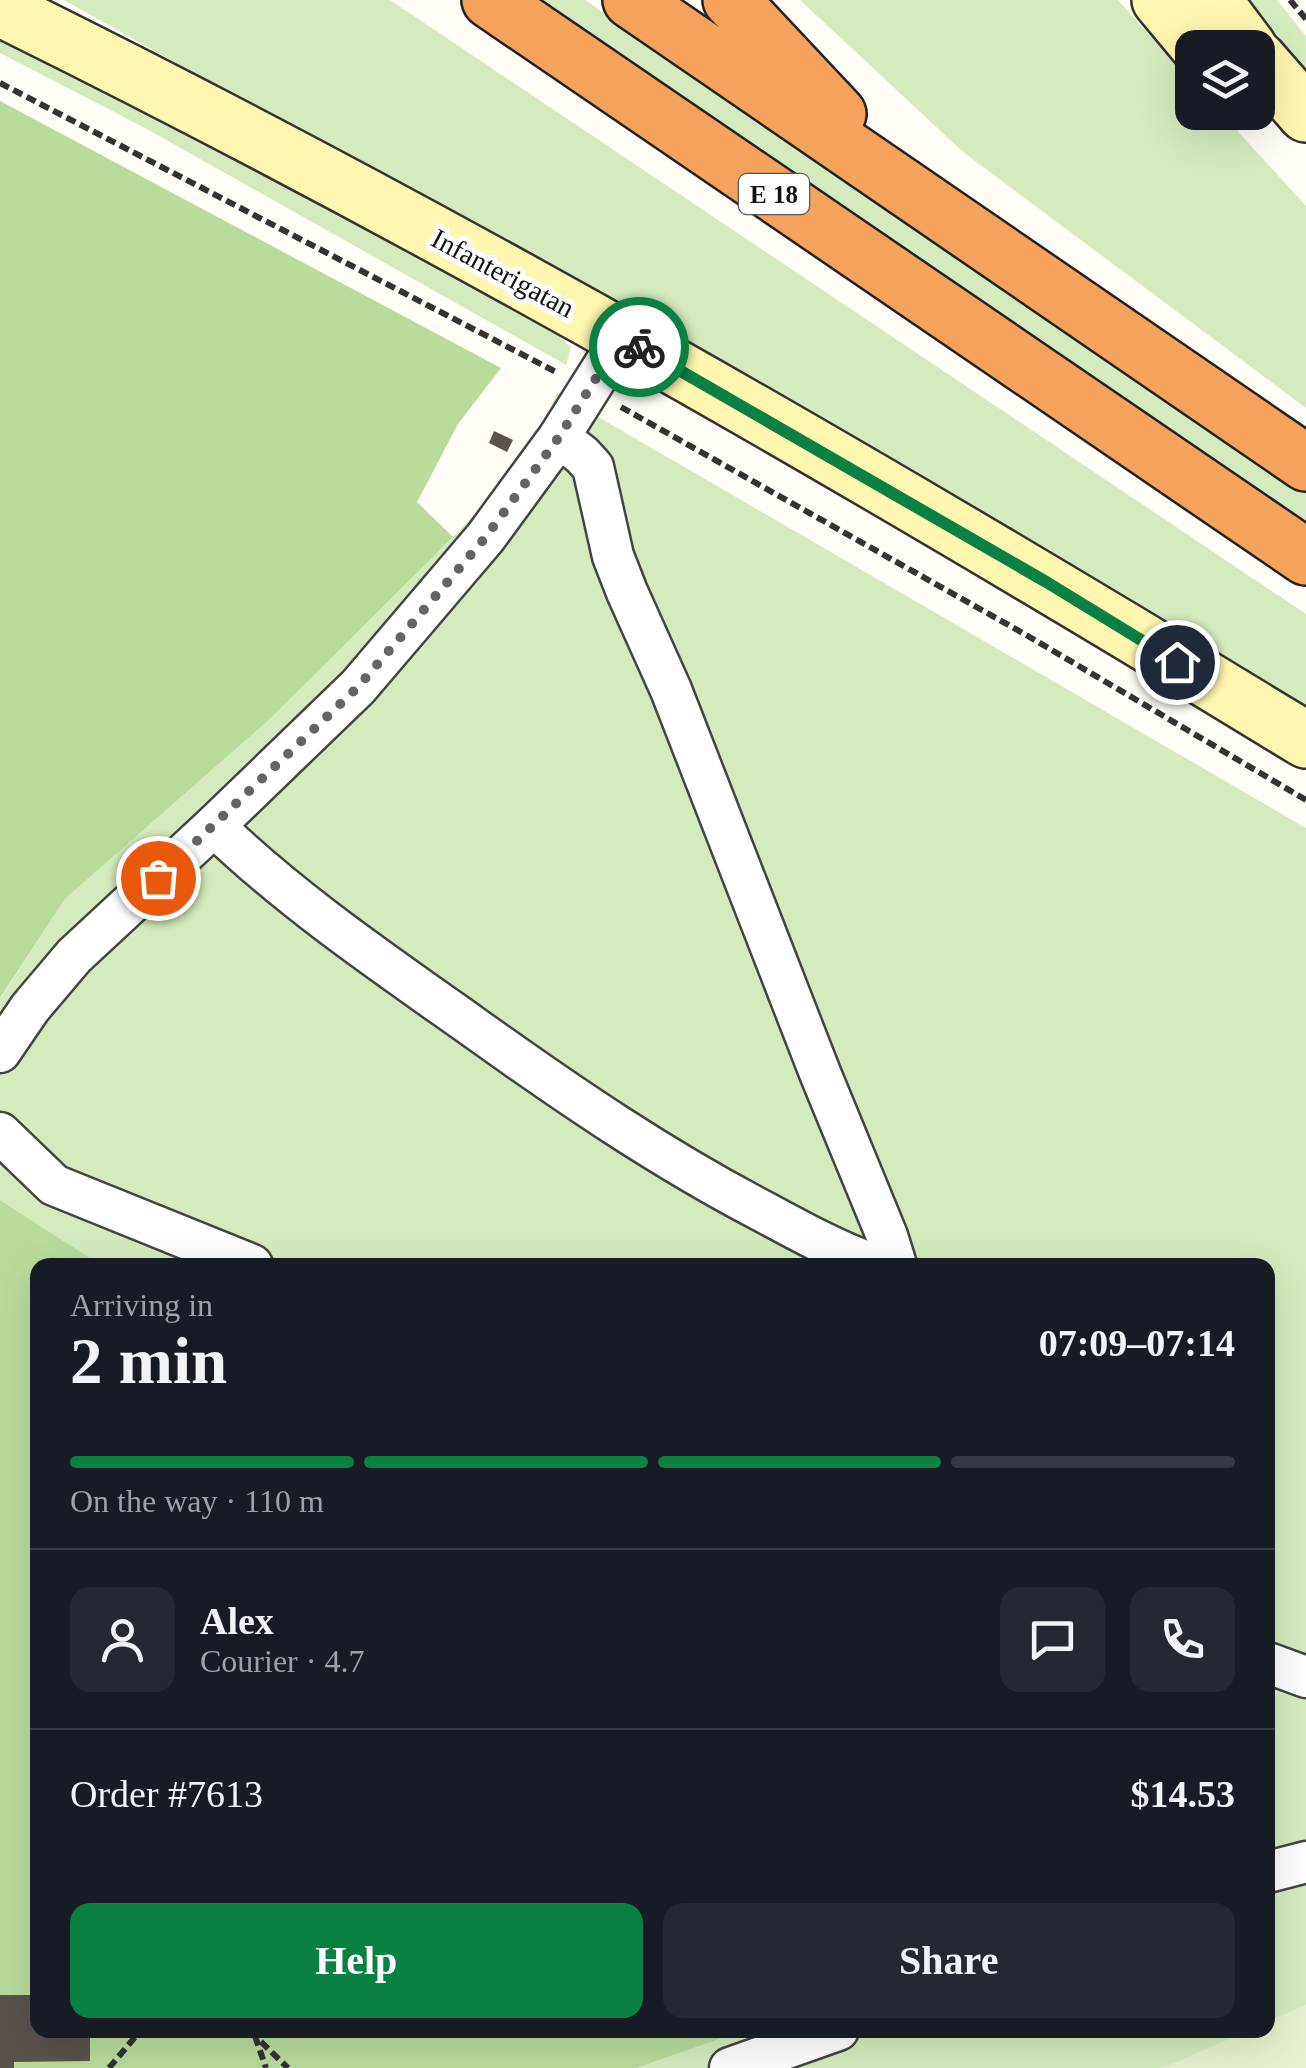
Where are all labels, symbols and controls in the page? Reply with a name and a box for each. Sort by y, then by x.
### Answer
map controls [1175,30,1275,130]
button: layers [1175,30,1275,130]
road number: E 18 [739,174,809,214]
street label: Infanterigatan [426,222,580,324]
courier [589,297,689,397]
icon: bike [612,320,667,375]
pin [1135,620,1220,705]
icon: home [1150,635,1205,690]
pin [116,836,201,921]
icon: bag [131,851,186,906]
text: Arriving in [70,1287,213,1323]
text: 07:09–07:14 [1039,1322,1235,1364]
text: 2 min [70,1325,227,1397]
text: On the way · 110 m [70,1483,324,1519]
button: person [70,1587,175,1692]
button: chat [1000,1587,1105,1692]
button: phone [1130,1587,1235,1692]
text: Alex [200,1600,274,1642]
text: Courier · 4.7 [200,1643,364,1679]
text: Order #7613 [70,1773,263,1815]
text: $14.53 [1131,1773,1235,1815]
button: Help [70,1903,643,2018]
button: Share [663,1903,1235,2018]

